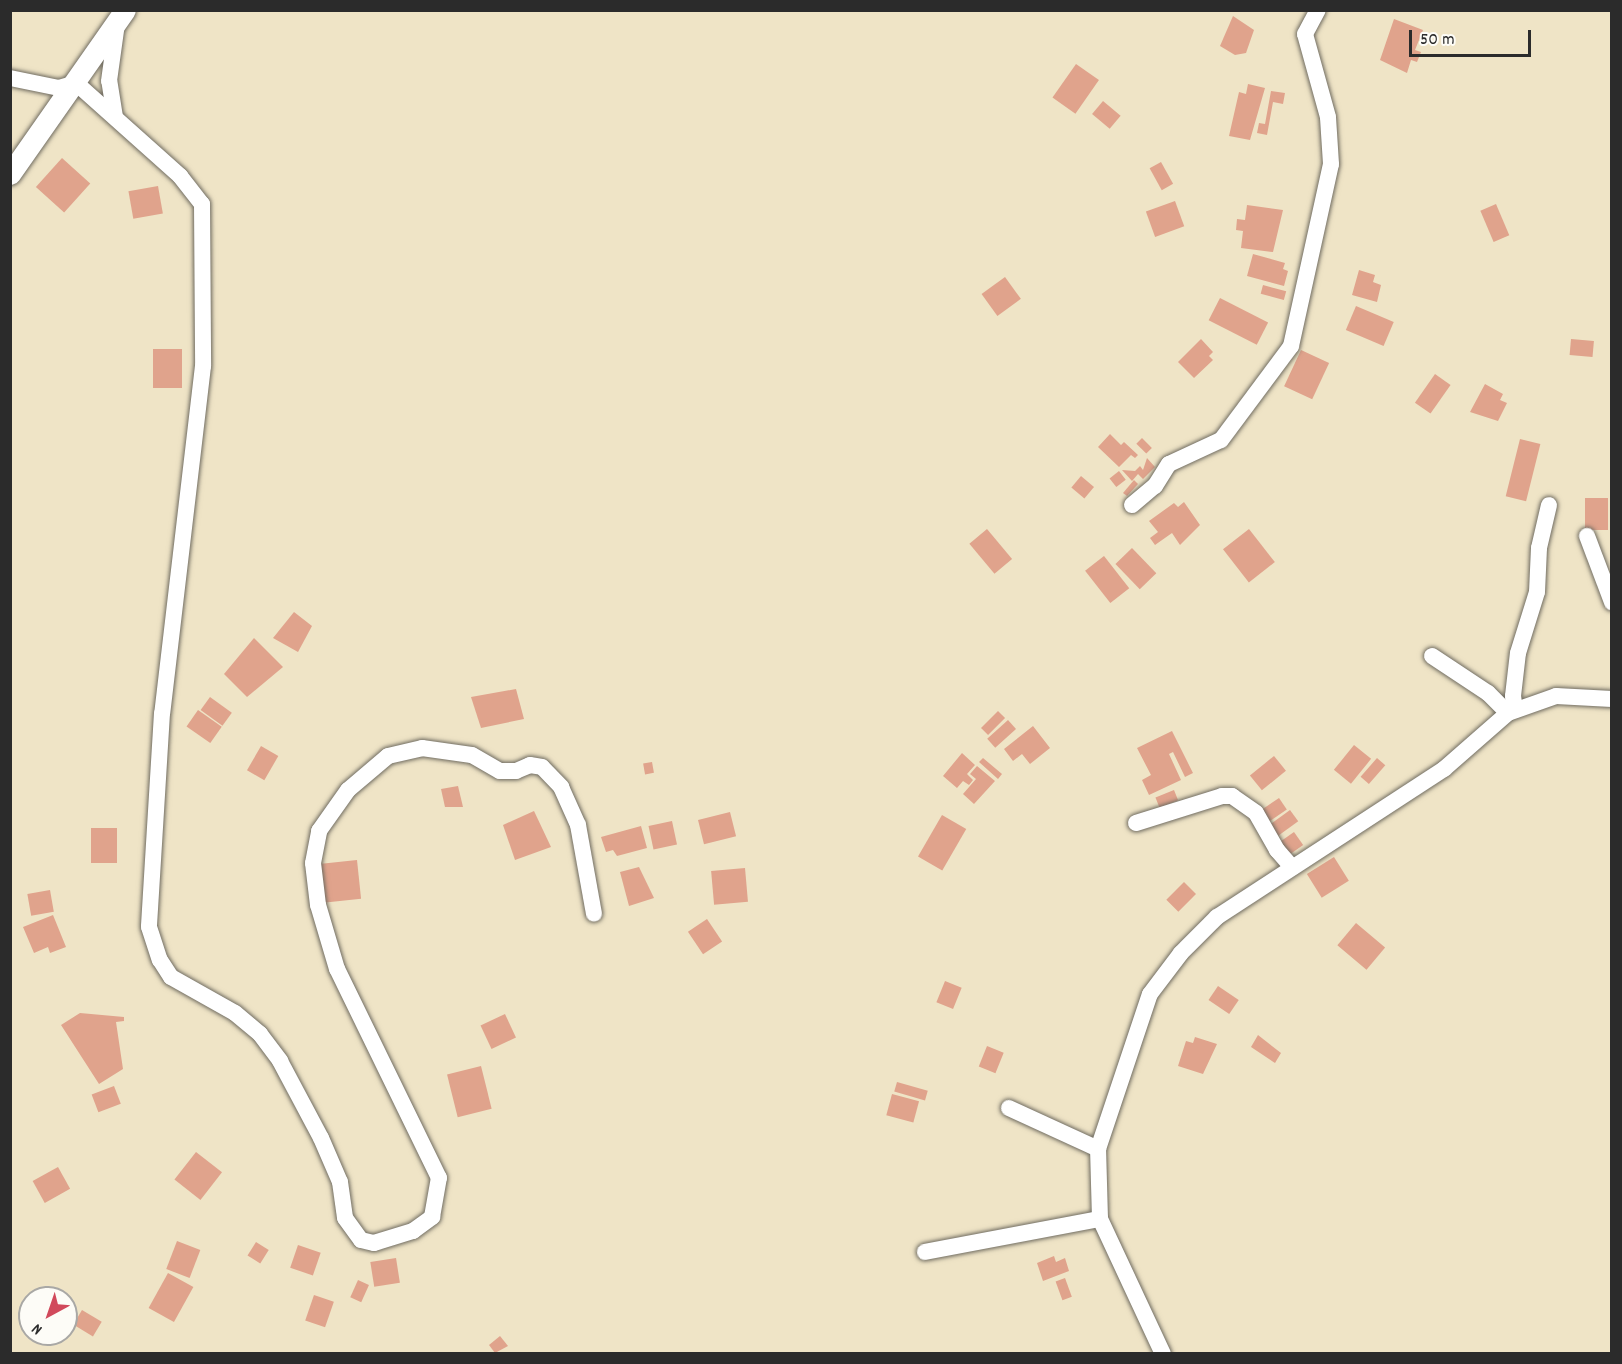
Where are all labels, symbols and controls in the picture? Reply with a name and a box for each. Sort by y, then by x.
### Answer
scale bar [1412,18,1534,56]
text: 50 m [1420,28,1455,53]
north arrow [18,1286,78,1346]
text: N [27,1317,48,1340]

